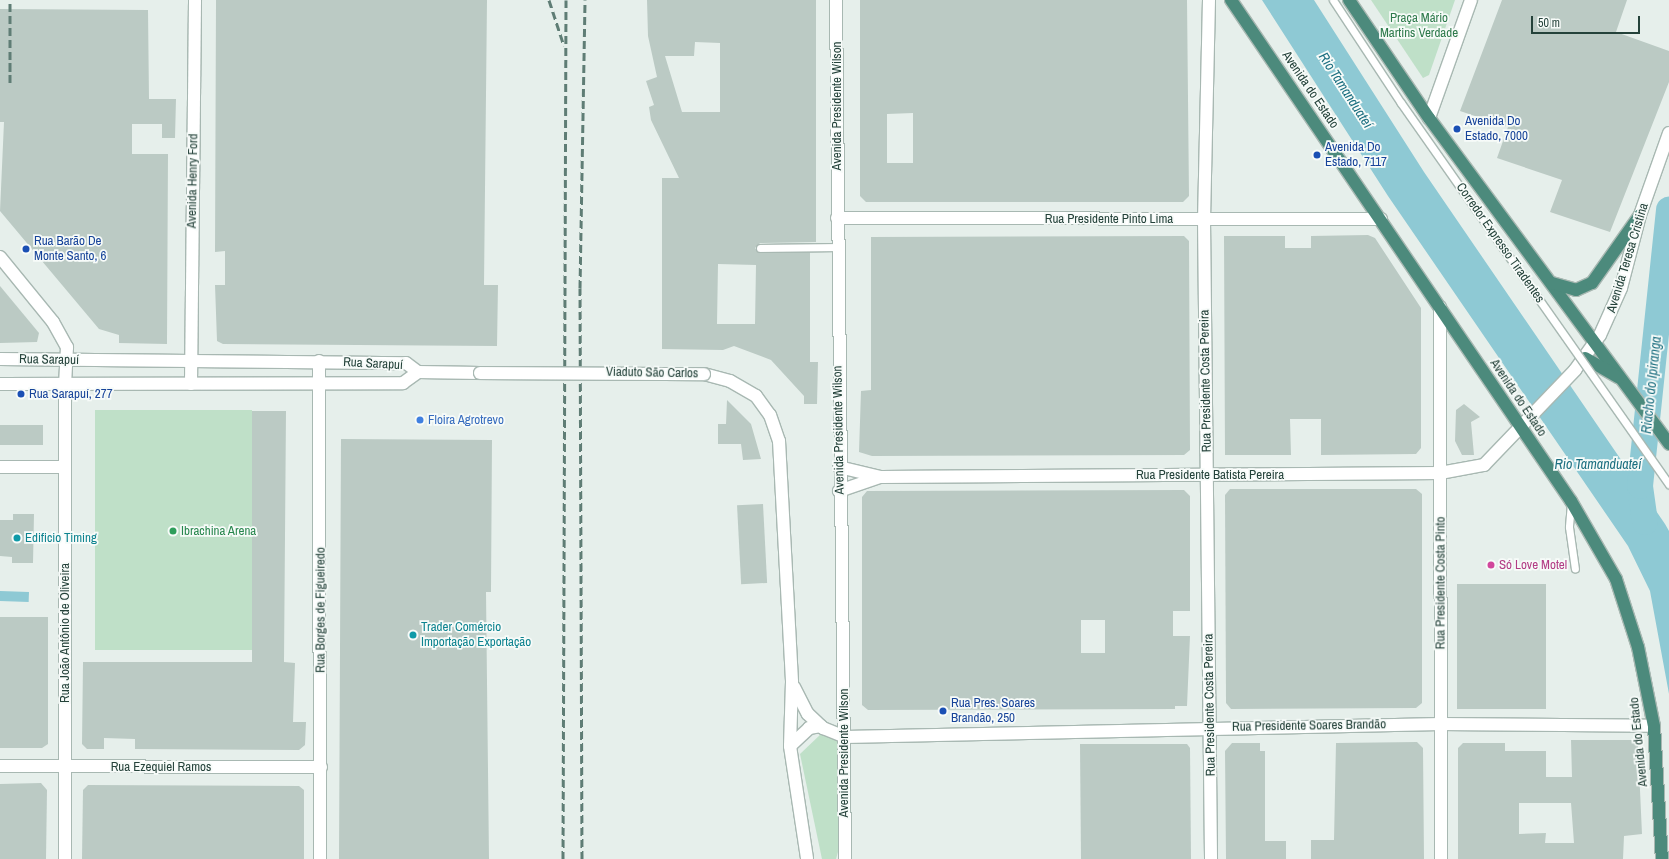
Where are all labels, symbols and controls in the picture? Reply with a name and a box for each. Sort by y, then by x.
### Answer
scale bar [1533,8,1642,34]
park label: Praça Mário Martins Verdade [1380,11,1458,42]
text: 50 m [1538,15,1560,31]
street label: Avenida Presidente Wilson [829,42,845,170]
street label: Avenida do Estado [1278,48,1342,132]
water label: Rio Tamanduateí [1315,49,1377,131]
place label: Avenida Do Estado, 7000 [1465,114,1528,145]
marker: Avenida Do Estado, 7000 [1452,124,1462,134]
street label: Avenida Henry Ford [184,134,202,228]
place label: Avenida Do Estado, 7117 [1325,140,1387,171]
marker: Avenida Do Estado, 7117 [1312,150,1322,160]
street label: Corredor Expresso Tiradentes [1453,180,1547,306]
street label: Avenida Teresa Cristina [1604,201,1652,315]
street label: Rua Presidente Pinto Lima [1045,211,1173,227]
place label: Rua Barão De Monte Santo, 6 [34,234,106,265]
marker: Rua Barão De Monte Santo, 6 [21,244,31,254]
street label: Rua Presidente Costa Pereira [1197,309,1215,453]
water label: Riacho do Ipiranga [1638,336,1664,434]
street label: Rua Sarapuí [19,352,79,368]
street label: Rua Sarapuí [343,355,403,373]
street label: Avenida do Estado [1486,356,1550,440]
street label: Viaduto São Carlos [606,364,698,382]
street label: Avenida Presidente Wilson [830,365,848,495]
place label: Rua Sarapuí, 277 [29,386,113,402]
marker: Rua Sarapuí, 277 [16,389,26,399]
place label: Floira Agrotrevo [428,412,504,428]
marker: Floira Agrotrevo [415,415,425,425]
water label: Rio Tamanduateí [1554,456,1642,472]
street label: Rua Presidente Batista Pereira [1136,467,1284,483]
street label: Rua Presidente Costa Pinto [1433,517,1449,649]
place label: Ibrachina Arena [181,523,257,539]
marker: Ibrachina Arena [168,526,178,536]
place label: Edificio Timing [25,530,97,546]
marker: Edificio Timing [12,533,22,543]
street label: Rua Borges de Figueiredo [313,547,329,673]
place label: Só Love Motel [1499,557,1567,573]
marker: Só Love Motel [1486,560,1496,570]
street label: Rua João Antônio de Oliveira [57,563,73,703]
place label: Trader Comércio Importação Exportação [421,620,531,651]
marker: Trader Comércio Importação Exportação [408,630,418,640]
street label: Rua Presidente Costa Pereira [1201,633,1219,777]
street label: Avenida Presidente Wilson [836,689,852,817]
place label: Rua Pres. Soares Brandão, 250 [951,696,1035,727]
street label: Avenida do Estado [1627,696,1651,788]
marker: Rua Pres. Soares Brandão, 250 [938,706,948,716]
street label: Rua Presidente Soares Brandão [1232,717,1386,735]
street label: Rua Ezequiel Ramos [111,759,211,775]

